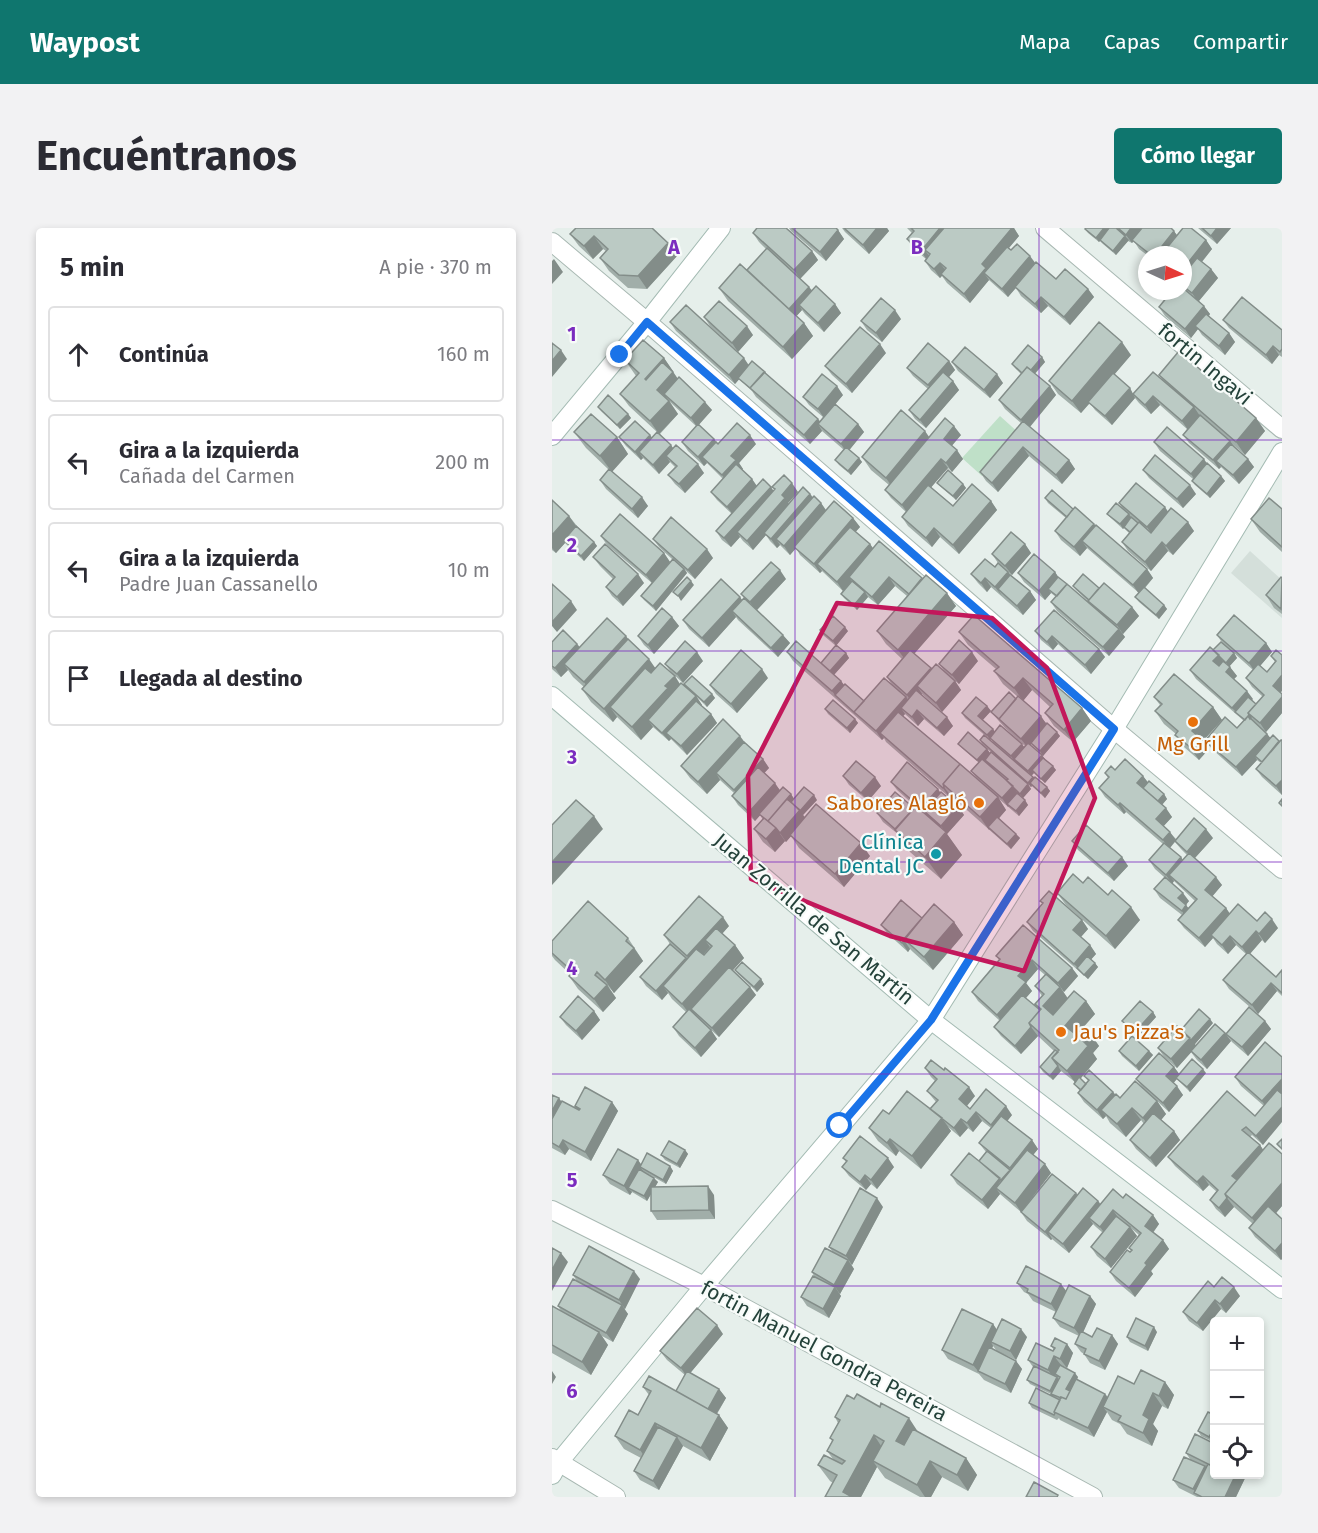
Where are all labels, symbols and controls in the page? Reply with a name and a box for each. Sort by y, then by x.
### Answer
text: Waypost [30,26,140,59]
text: Mapa [1019,29,1071,55]
text: Capas [1104,29,1160,55]
text: Compartir [1193,29,1288,55]
button: Cómo llegar [1114,128,1282,184]
text: Encuéntranos [36,131,297,181]
text: A [667,235,681,259]
text: B [911,235,923,259]
north arrow [1138,246,1192,300]
text: 5 min [60,252,124,283]
text: A pie · 370 m [379,255,492,279]
street label: fortin Ingavi [1153,317,1257,411]
text: 1 [567,322,577,346]
icon: ahead [62,338,95,371]
text: Continúa [119,341,209,368]
route end [606,341,632,367]
text: 160 m [437,342,490,366]
text: Gira a la izquierda [119,437,299,464]
icon: left [62,446,95,479]
text: 200 m [435,450,490,474]
text: Cañada del Carmen [119,464,295,488]
text: 2 [567,533,577,557]
text: Gira a la izquierda [119,545,299,572]
icon: left [62,554,95,587]
text: 10 m [448,558,490,582]
text: Padre Juan Cassanello [119,572,318,596]
icon: arrive [62,662,95,695]
text: Llegada al destino [119,665,303,692]
marker: Mg Grill [1186,715,1200,729]
place label: Mg Grill [1157,731,1229,757]
text: 3 [566,745,577,769]
place label: Sabores Alagló [827,790,967,816]
marker: Sabores Alagló [972,796,986,810]
street label: Juan Zorrilla de San Martín [708,827,920,1011]
place label: Clínica Dental JC [838,829,924,879]
marker: Clínica Dental JC [929,847,943,861]
text: 4 [566,956,578,980]
place label: Jau's Pizza's [1073,1019,1185,1045]
marker: Jau's Pizza's [1054,1025,1068,1039]
route start [826,1112,852,1138]
text: 5 [567,1168,578,1192]
street label: fortin Manuel Gondra Pereira [696,1275,952,1427]
map controls [1210,1317,1264,1479]
button: + [1210,1317,1264,1371]
button: − [1210,1371,1264,1425]
text: 6 [566,1379,578,1403]
button: locate [1210,1425,1264,1479]

